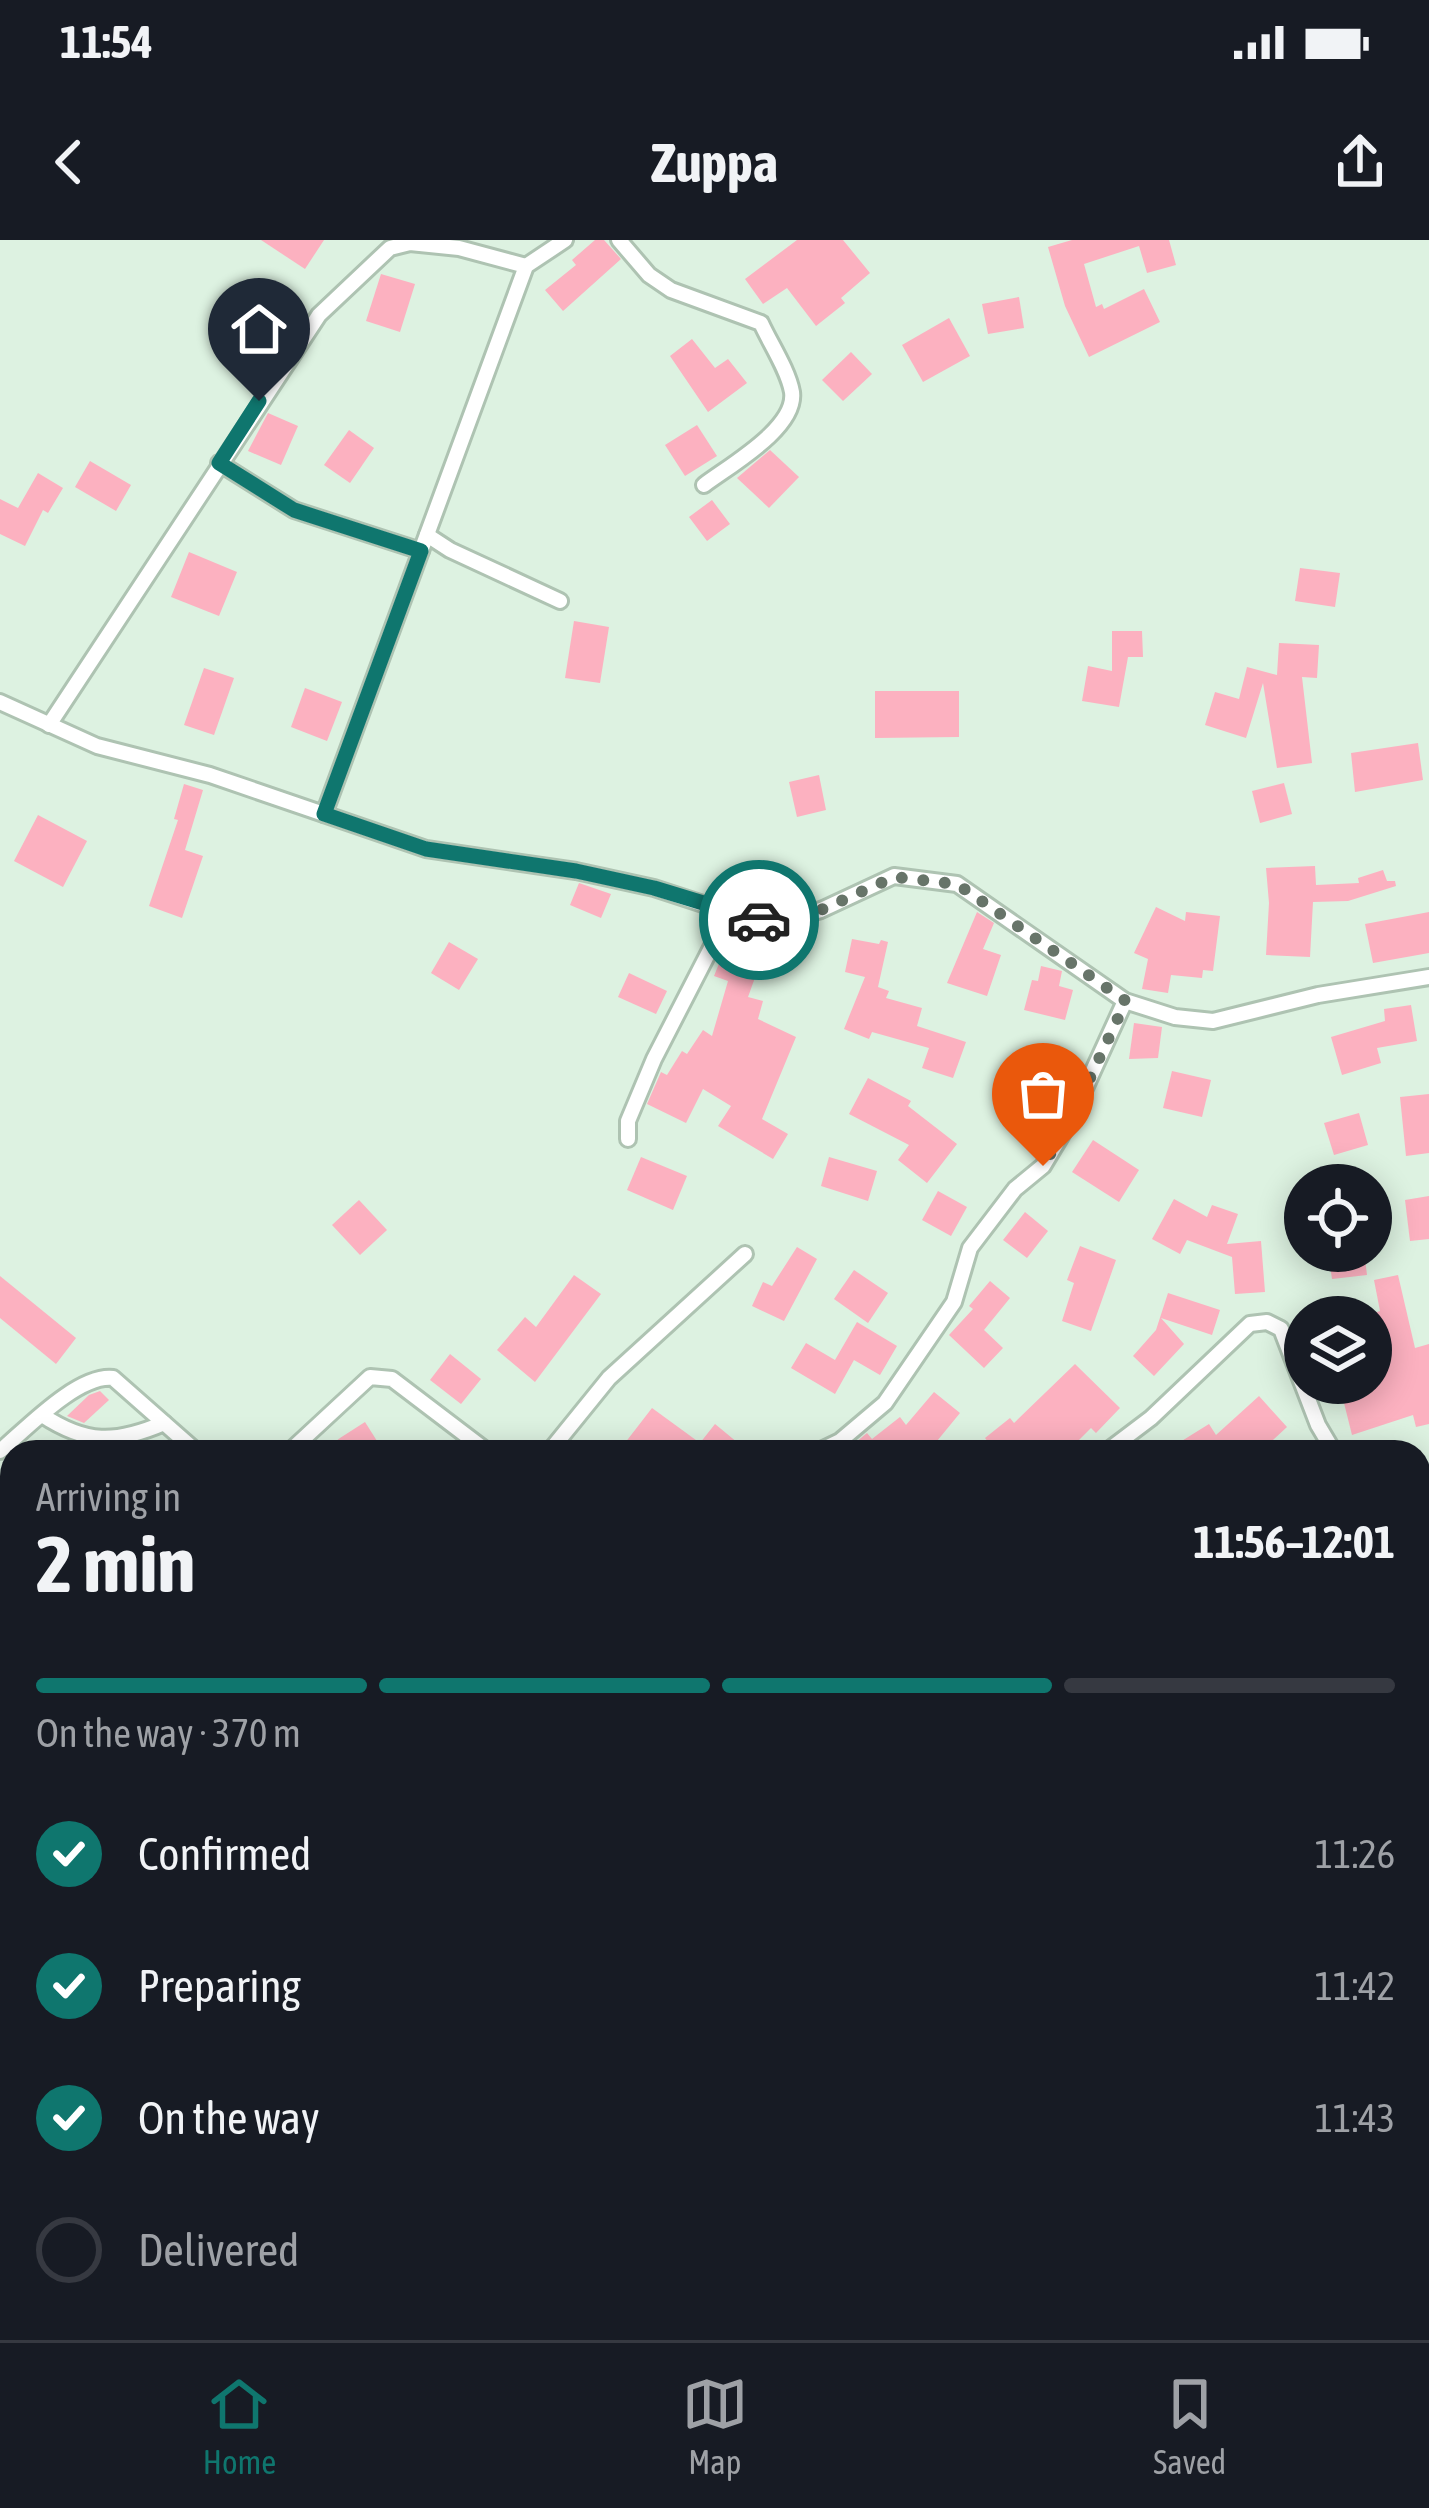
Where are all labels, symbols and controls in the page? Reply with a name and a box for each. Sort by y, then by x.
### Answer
text: 11:54 [60,16,153,68]
icon: back [36,129,102,195]
icon: share [1327,129,1393,195]
text: Zuppa [651,132,778,193]
pin [208,278,310,401]
icon: home [226,296,292,362]
courier [699,860,819,980]
icon: car [726,887,792,953]
pin [992,1043,1094,1166]
icon: bag [1010,1061,1076,1127]
map controls [1284,1164,1392,1404]
button: locate [1284,1164,1392,1272]
button: layers [1284,1296,1392,1404]
text: Arriving in [36,1475,181,1519]
text: 11:56–12:01 [1193,1516,1395,1568]
text: 2 min [36,1519,195,1609]
text: On the way · 370 m [36,1711,301,1755]
icon: check [36,1821,102,1887]
text: Confirmed [138,1828,311,1880]
text: 11:26 [1315,1832,1395,1876]
icon: check [36,1953,102,2019]
text: Preparing [138,1960,301,2012]
text: 11:42 [1315,1964,1395,2008]
icon: check [36,2085,102,2151]
text: On the way [138,2092,320,2144]
text: 11:43 [1315,2096,1395,2140]
text: Delivered [138,2224,299,2276]
tab: Home [203,2371,276,2481]
tab: Map [682,2371,748,2481]
tab: Saved [1153,2371,1226,2481]

